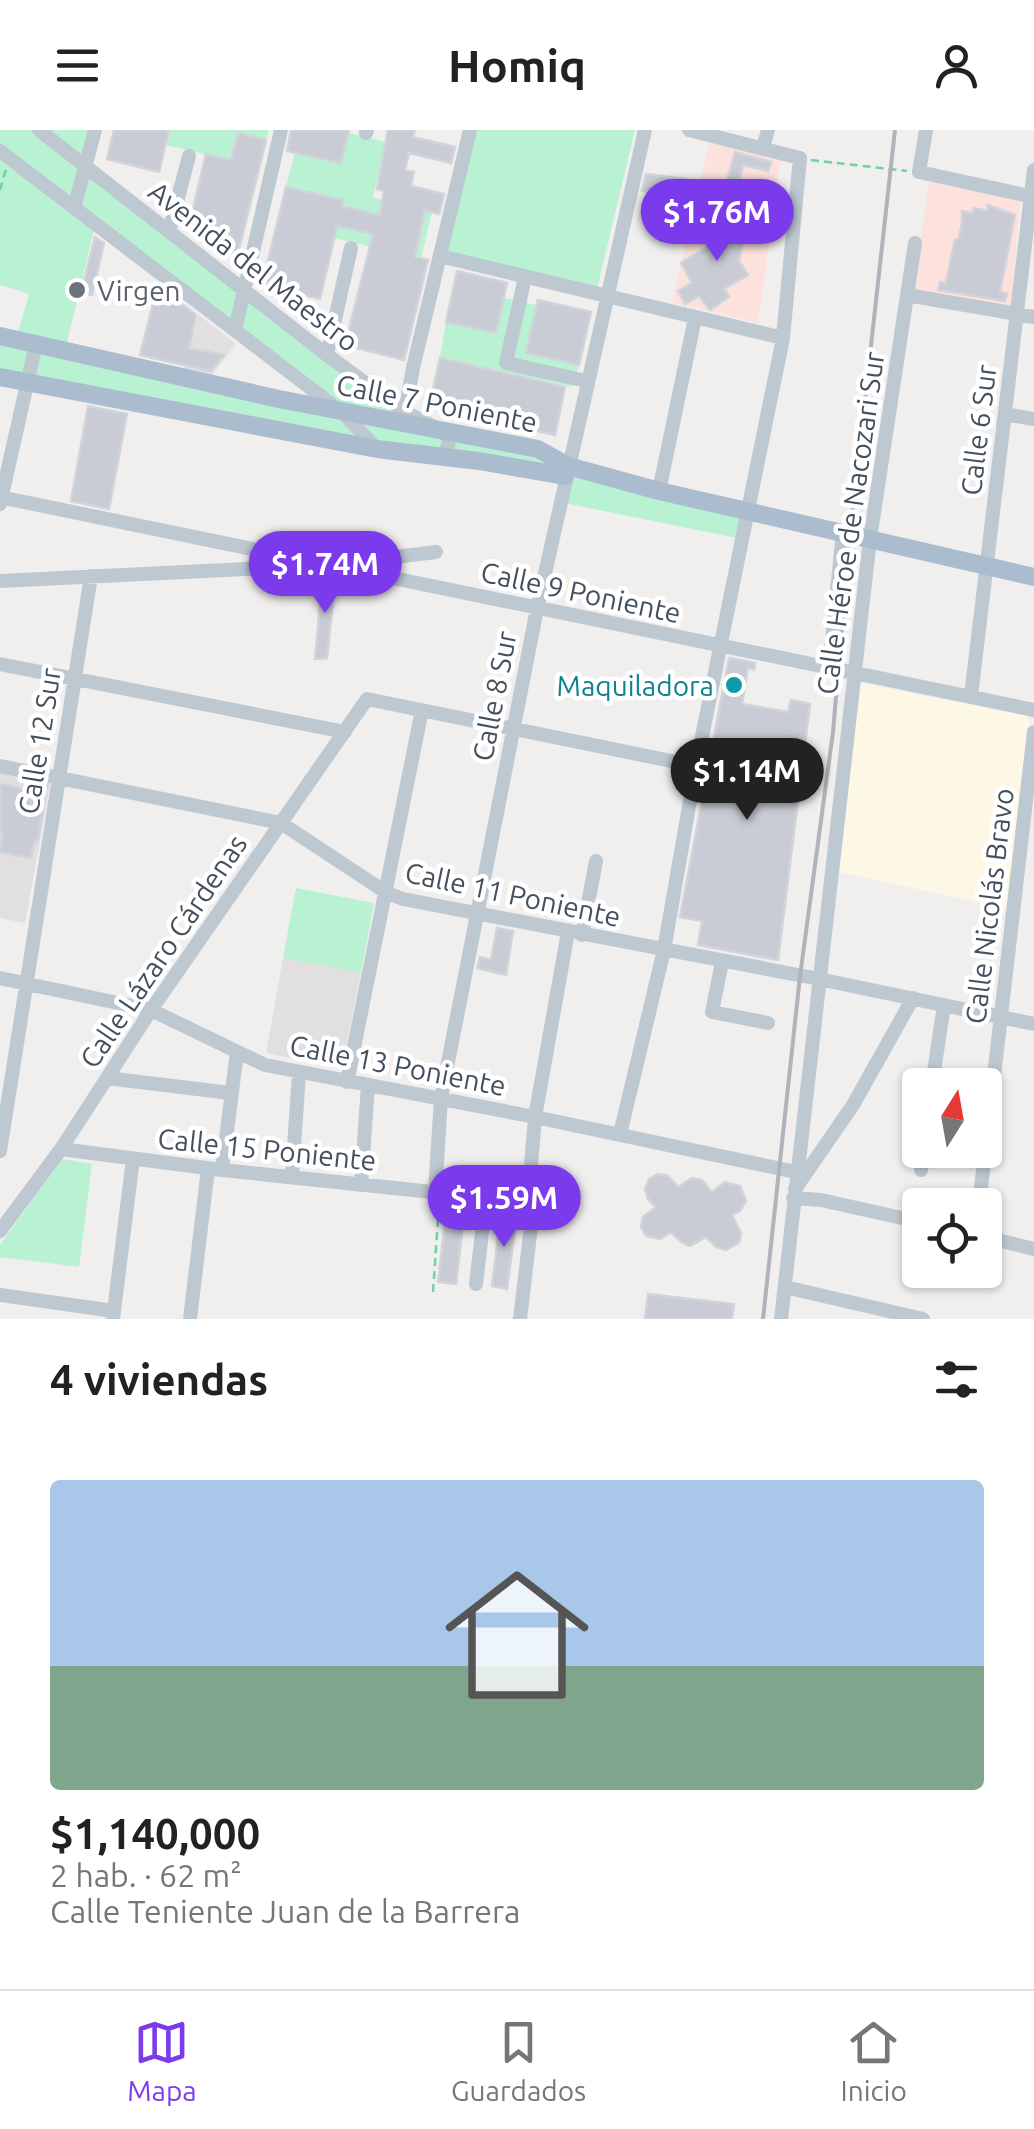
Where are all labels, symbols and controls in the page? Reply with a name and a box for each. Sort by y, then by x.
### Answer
icon: menu [50,38,105,93]
icon: person [929,38,984,93]
text: Homiq [448,40,586,91]
street label: Avenida del Maestro [143,175,365,357]
pin: $1.76M [636,179,798,264]
text: $1.76M [663,193,771,229]
place label: Virgen [97,275,181,306]
marker: Virgen [66,279,88,301]
street label: Calle Héroe de Nacozari Sur [811,349,889,696]
street label: Calle 6 Sur [955,362,1001,497]
street label: Calle 7 Poniente [334,368,540,438]
pin: $1.74M [244,531,406,616]
text: $1.74M [271,545,379,581]
street label: Calle 9 Poniente [478,556,684,628]
street label: Calle 8 Sur [466,628,522,764]
street label: Calle 12 Sur [12,665,66,816]
place label: Maquiladora [557,670,714,701]
marker: Maquiladora [723,674,745,696]
pin: $1.14M [666,738,828,823]
text: $1.14M [693,752,801,788]
street label: Calle Nicolás Bravo [959,786,1019,1026]
street label: Calle Lázaro Cárdenas [74,829,252,1073]
street label: Calle 11 Poniente [402,856,624,932]
street label: Calle 13 Poniente [287,1029,509,1101]
north arrow [902,1068,1002,1168]
map controls [902,1068,1002,1288]
street label: Calle 15 Poniente [156,1122,378,1176]
pin: $1.59M [423,1165,585,1250]
text: $1.59M [450,1179,558,1215]
button: locate [902,1188,1002,1288]
icon: filters [929,1352,984,1407]
text: 4 viviendas [50,1356,268,1403]
icon: home [427,1545,607,1725]
text: $1,140,000 [50,1810,260,1857]
text: 2 hab. · 62 m² [50,1857,242,1893]
text: Calle Teniente Juan de la Barrera [50,1893,520,1929]
tab: Mapa [127,2015,197,2106]
tab: Guardados [451,2015,586,2106]
tab: Inicio [841,2015,907,2106]

